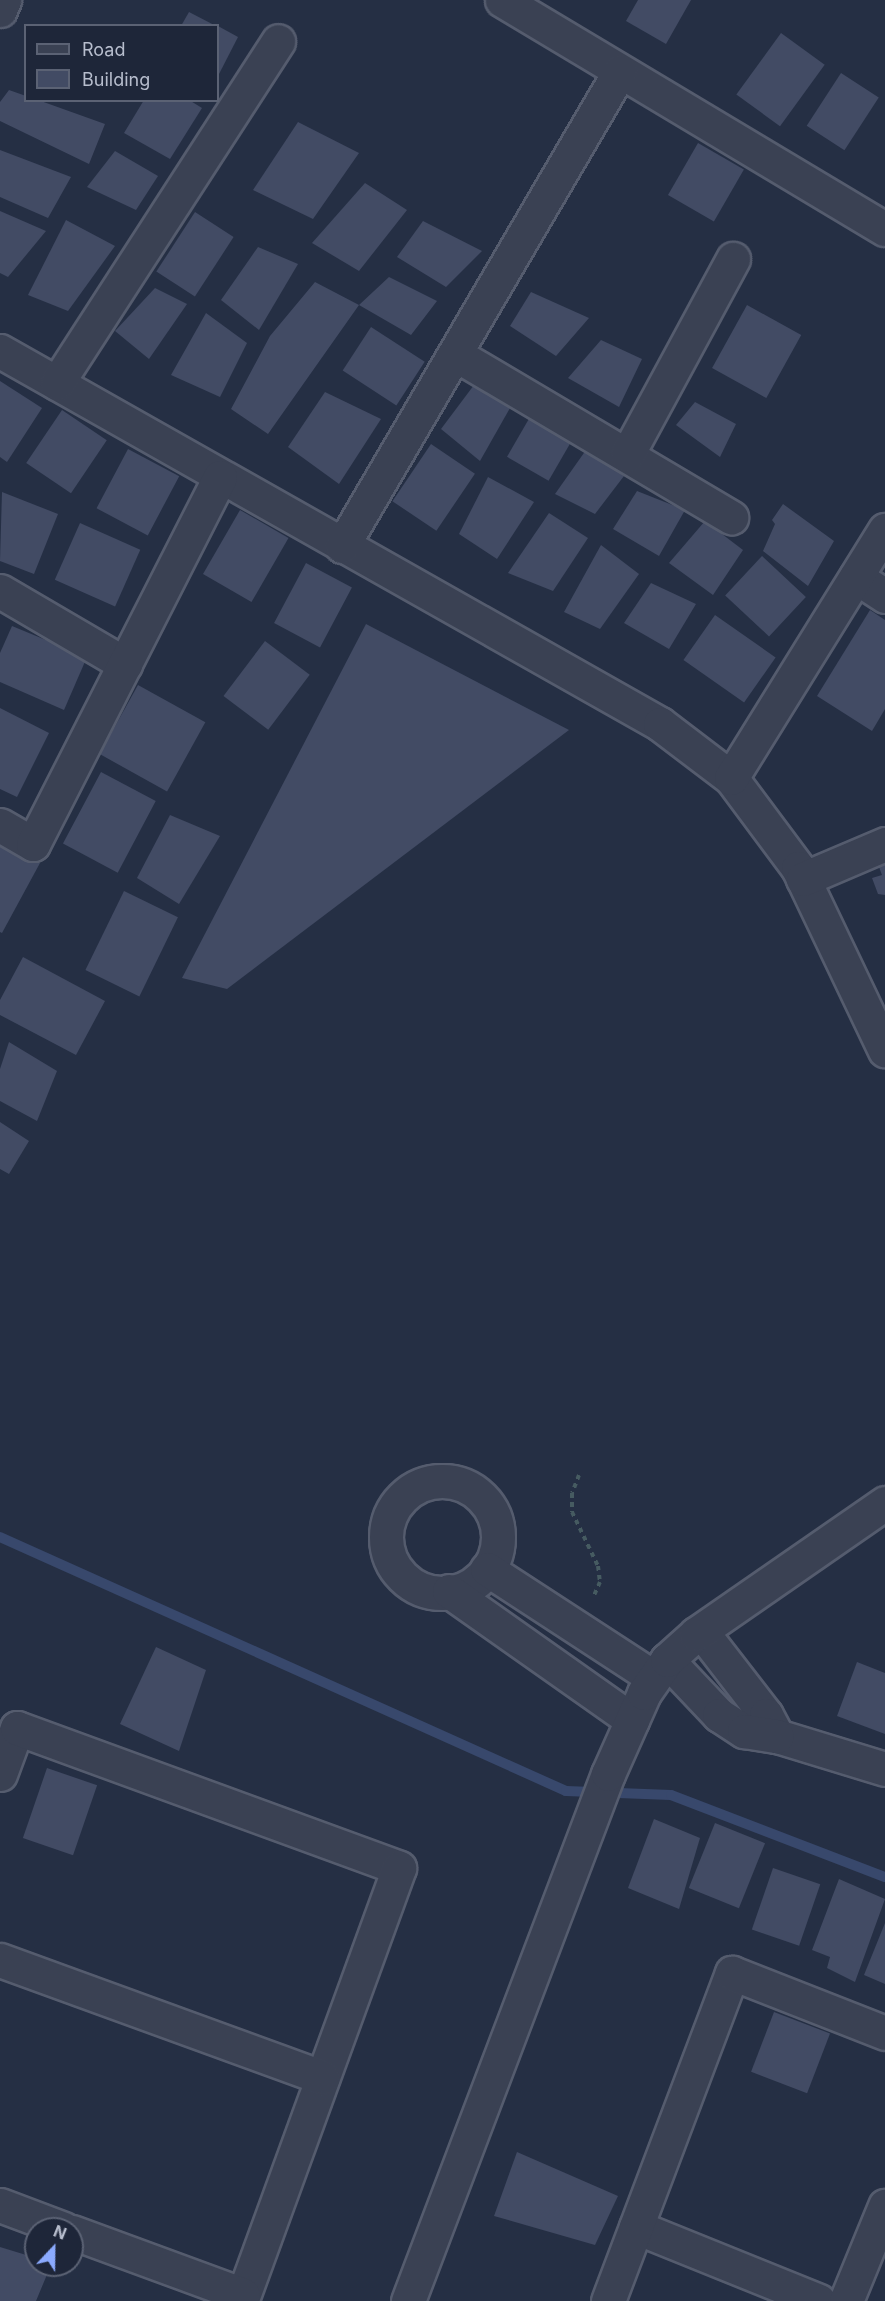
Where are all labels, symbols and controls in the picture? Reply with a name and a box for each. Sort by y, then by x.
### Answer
legend [24,24,219,102]
text: Road [82,39,125,60]
text: Building [82,69,150,90]
north arrow [24,2217,84,2277]
text: N [51,2221,69,2244]

